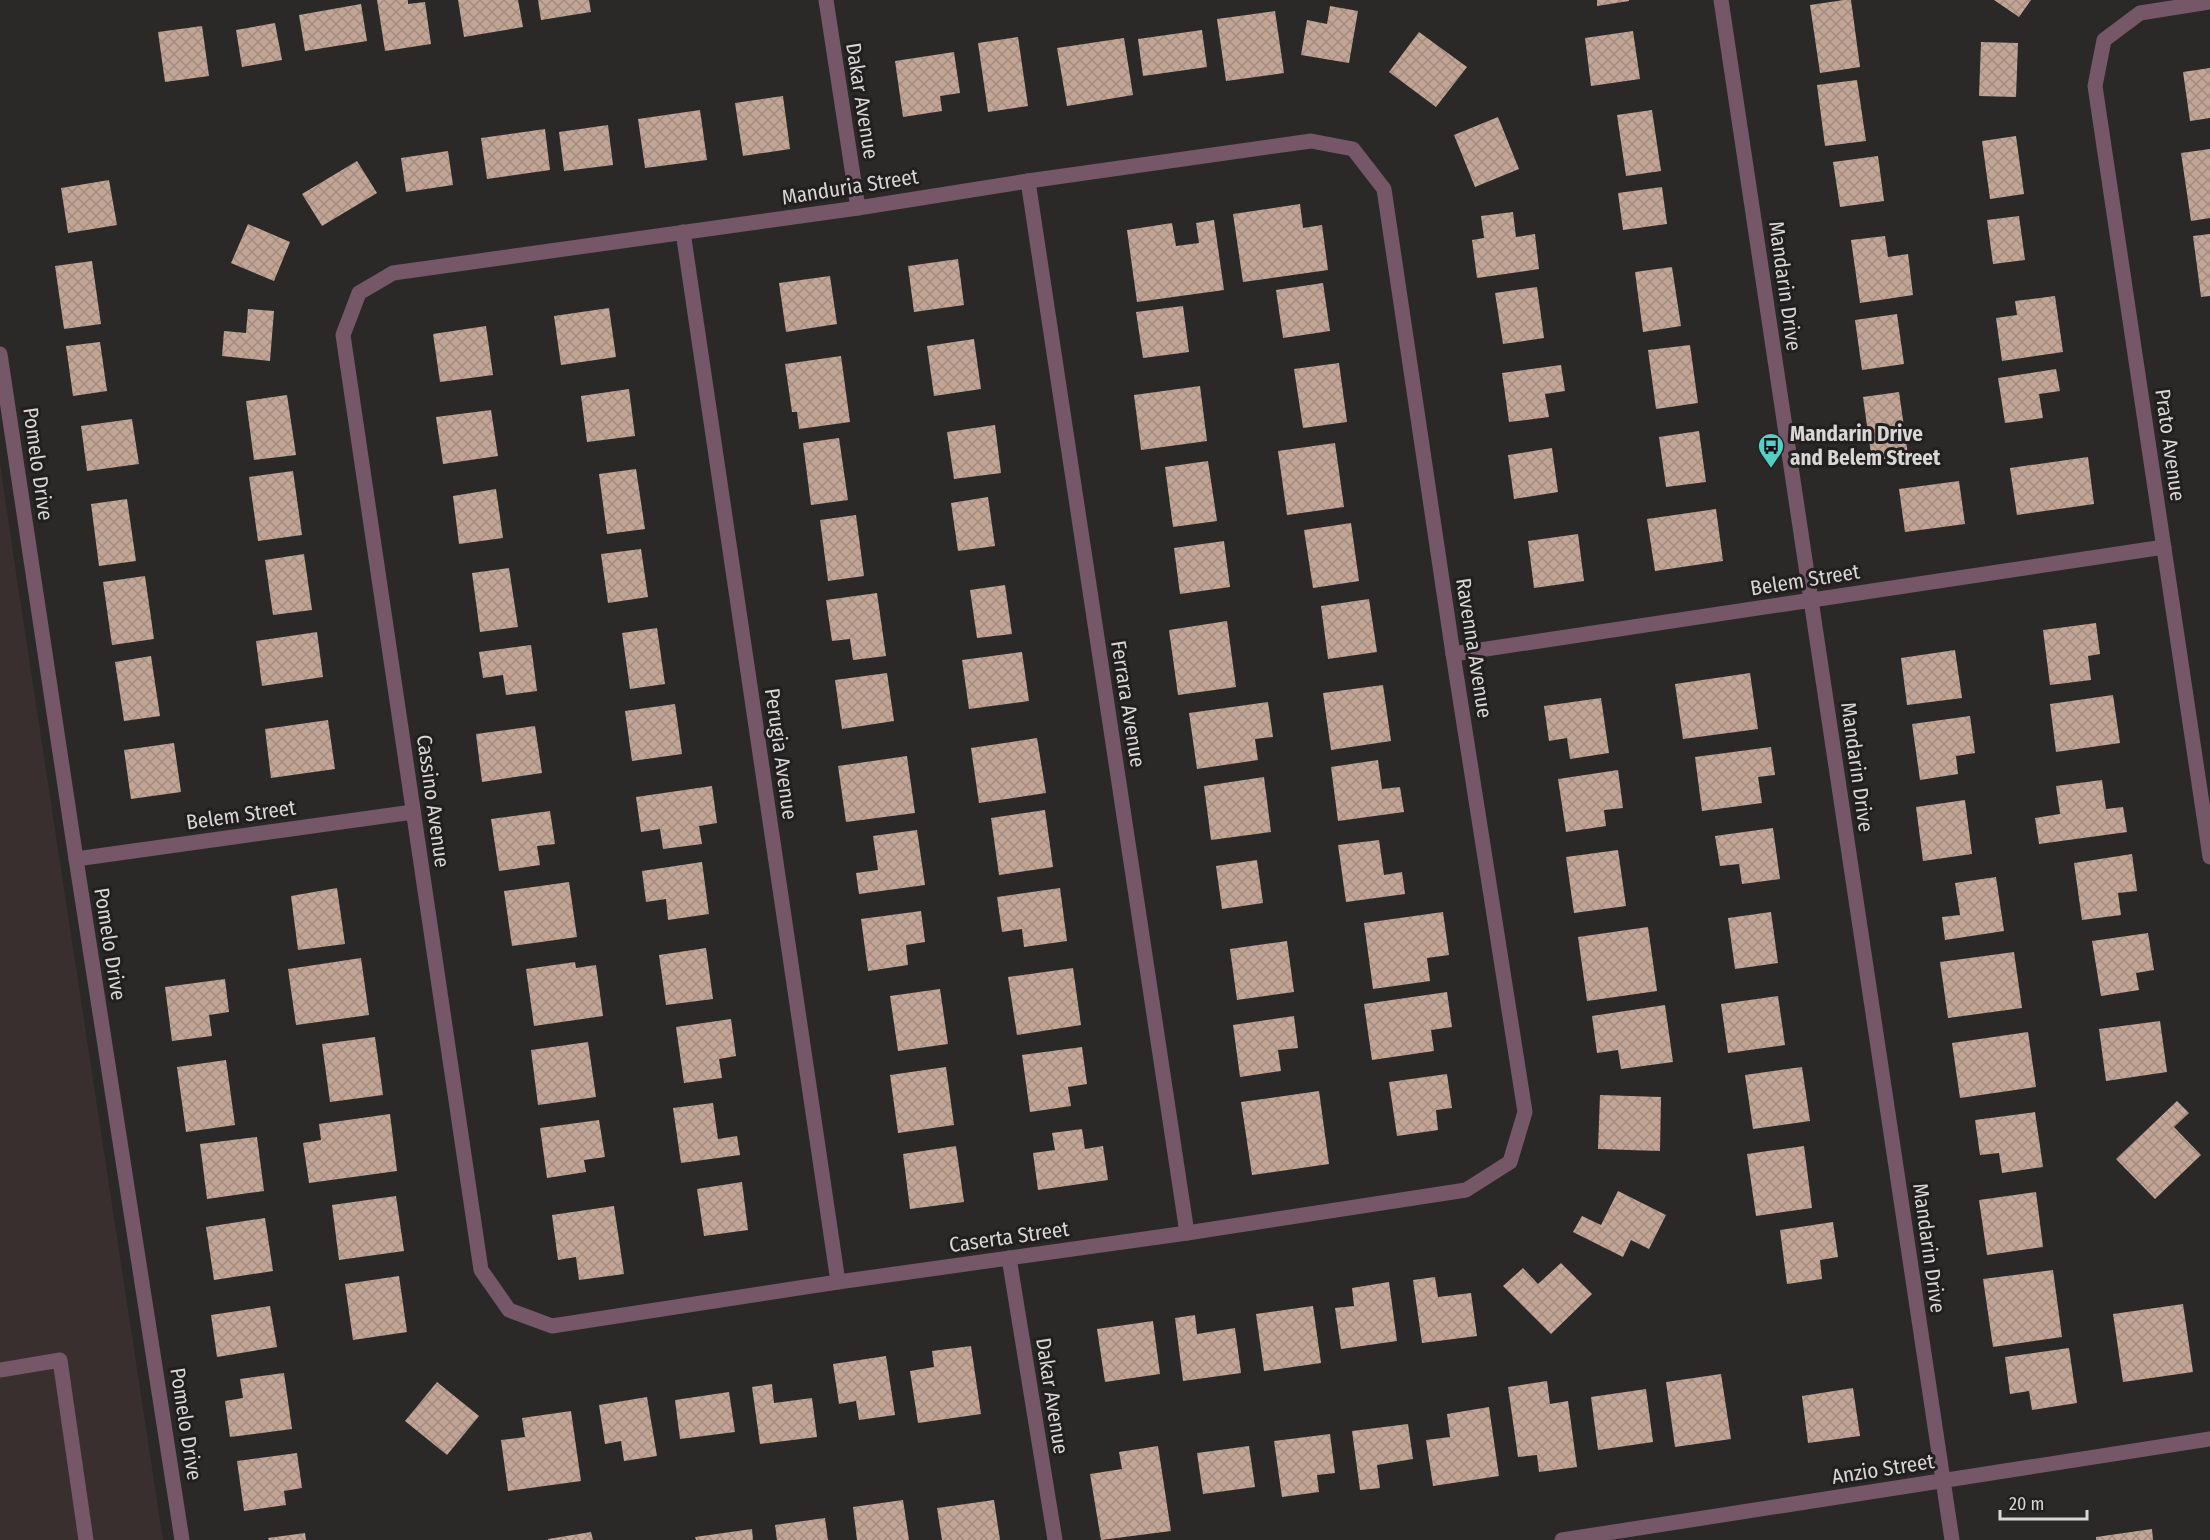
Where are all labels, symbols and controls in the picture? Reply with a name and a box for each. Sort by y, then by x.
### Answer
street label: Dakar Avenue [840,41,884,161]
street label: Manduria Street [780,163,920,211]
street label: Mandarin Drive [1763,219,1807,353]
street label: Prato Avenue [2149,387,2191,503]
street label: Pomelo Drive [17,406,59,522]
place label: Mandarin Drive and Belem Street [1790,421,1941,471]
bus stop icon: Mandarin Drive and Belem Street [1756,431,1786,469]
street label: Belem Street [1748,559,1862,601]
street label: Ravenna Avenue [1450,576,1498,720]
street label: Ferrara Avenue [1105,639,1151,769]
street label: Perugia Avenue [759,687,803,821]
street label: Mandarin Drive [1835,700,1879,834]
street label: Cassino Avenue [411,733,455,869]
street label: Belem Street [185,794,298,836]
street label: Pomelo Drive [88,886,132,1002]
street label: Mandarin Drive [1907,1181,1951,1315]
street label: Caserta Street [947,1216,1071,1258]
street label: Dakar Avenue [1030,1336,1074,1456]
street label: Pomelo Drive [164,1366,208,1482]
street label: Anzio Street [1830,1448,1936,1490]
scale bar [2000,1483,2087,1521]
text: 20 m [2009,1493,2044,1515]

